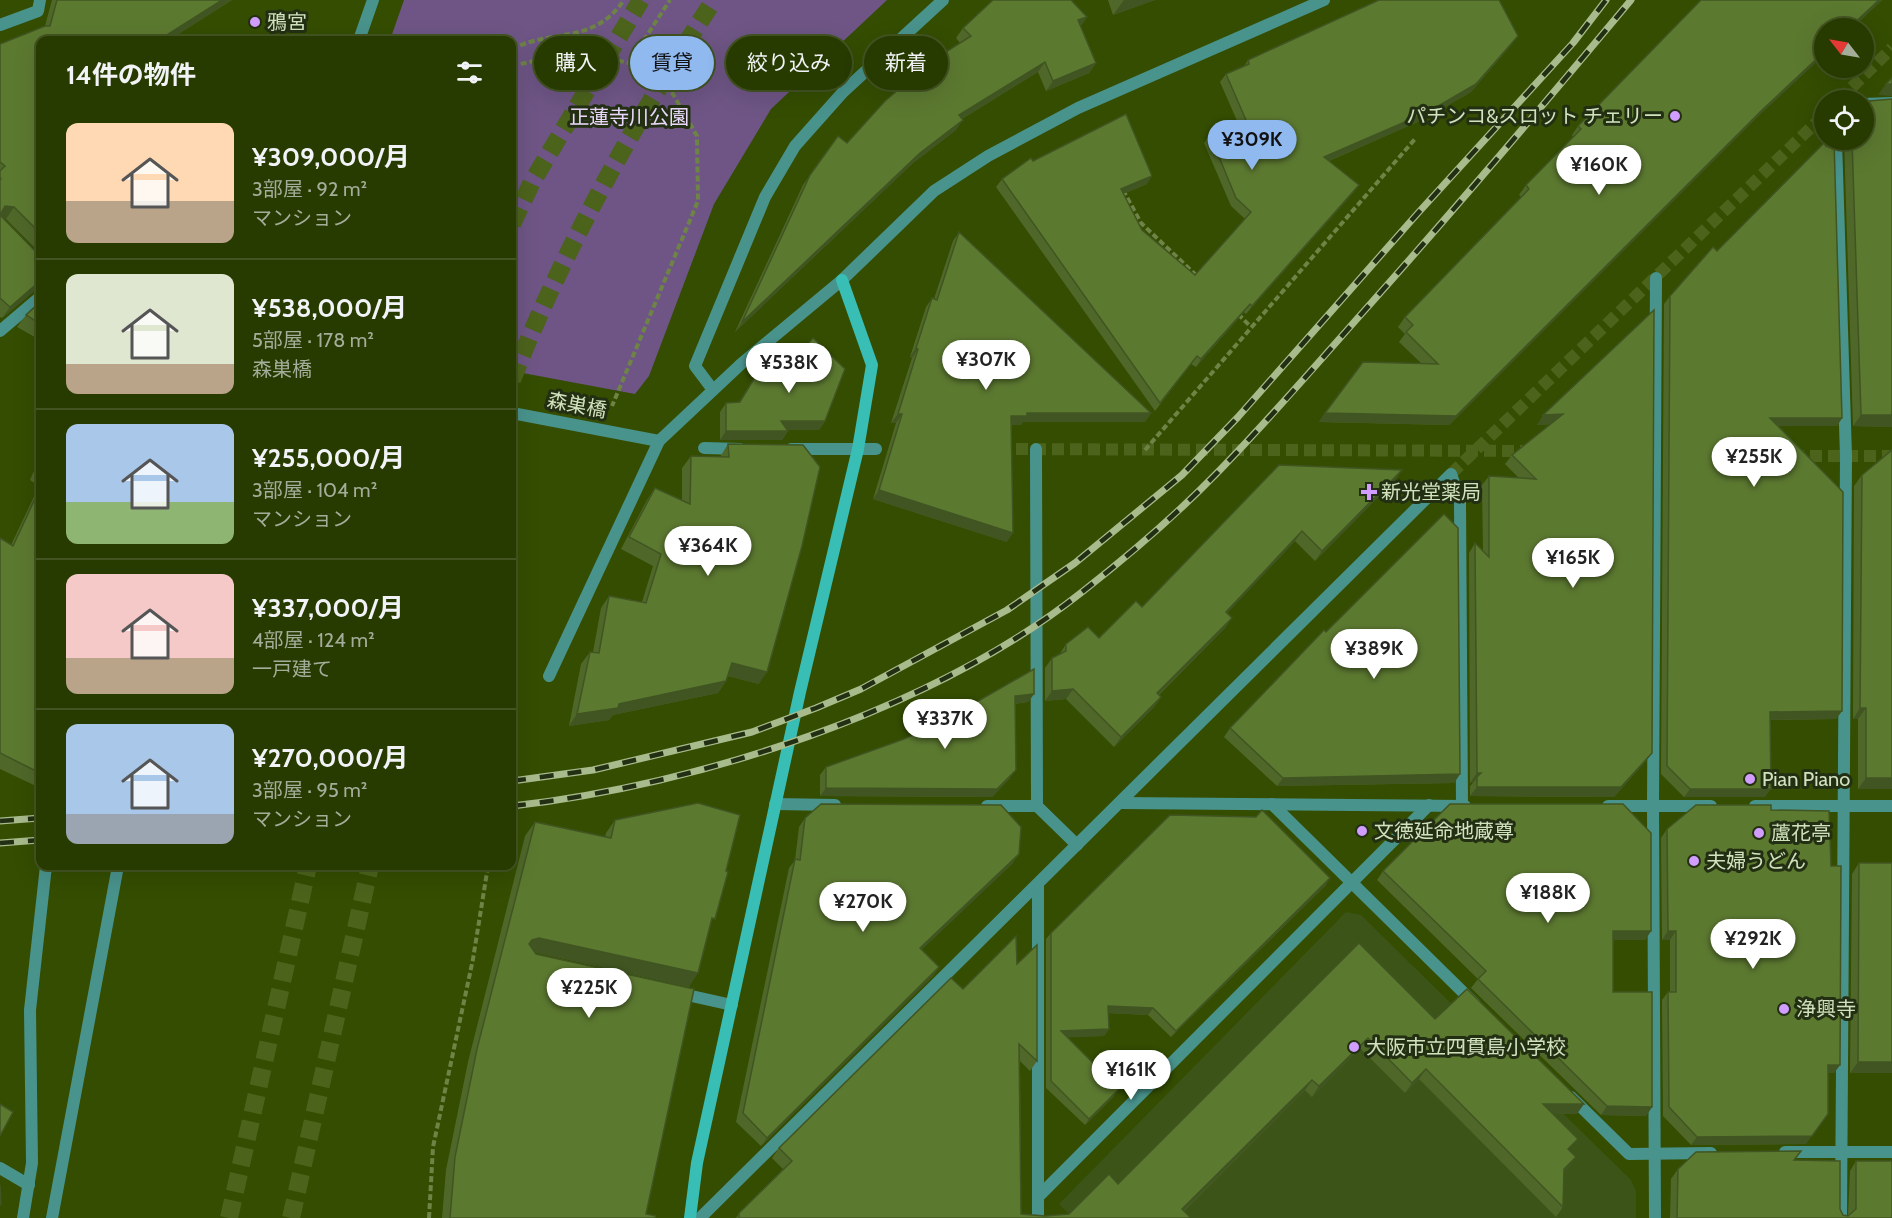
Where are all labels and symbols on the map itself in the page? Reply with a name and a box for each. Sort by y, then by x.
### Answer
place label: 鴉宮 [267,10,307,34]
marker: 鴉宮 [248,15,262,29]
north arrow [1814,18,1874,78]
place label: パチンコ&スロット チェリー [1406,104,1663,128]
park label: 正蓮寺川公園 [569,105,689,129]
marker: パチンコ&スロット チェリー [1668,109,1682,123]
pin: ¥309K [1210,120,1294,171]
pin: ¥160K [1557,145,1641,196]
pin: ¥307K [944,340,1028,391]
pin: ¥538K [747,343,831,394]
street label: 森巣橋 [545,387,609,423]
pin: ¥255K [1712,437,1796,488]
place label: 新光堂薬局 [1381,480,1481,504]
marker: 新光堂薬局 [1362,485,1376,499]
pin: ¥364K [666,526,750,577]
pin: ¥165K [1531,538,1615,589]
pin: ¥389K [1332,629,1416,680]
pin: ¥337K [903,699,987,750]
place label: Pian Piano [1762,767,1850,791]
marker: Pian Piano [1743,772,1757,786]
place label: 文徳延命地蔵尊 [1374,819,1514,843]
place label: 蘆花亭 [1771,821,1831,845]
marker: 文徳延命地蔵尊 [1355,824,1369,838]
marker: 蘆花亭 [1752,826,1766,840]
place label: 夫婦うどん [1706,849,1806,873]
marker: 夫婦うどん [1687,854,1701,868]
pin: ¥188K [1506,873,1590,924]
pin: ¥270K [821,882,905,933]
pin: ¥292K [1711,919,1795,970]
pin: ¥225K [547,968,631,1019]
place label: 浄興寺 [1796,997,1856,1021]
marker: 浄興寺 [1777,1002,1791,1016]
place label: 大阪市立四貫島小学校 [1366,1035,1566,1059]
marker: 大阪市立四貫島小学校 [1347,1040,1361,1054]
pin: ¥161K [1089,1050,1173,1101]

